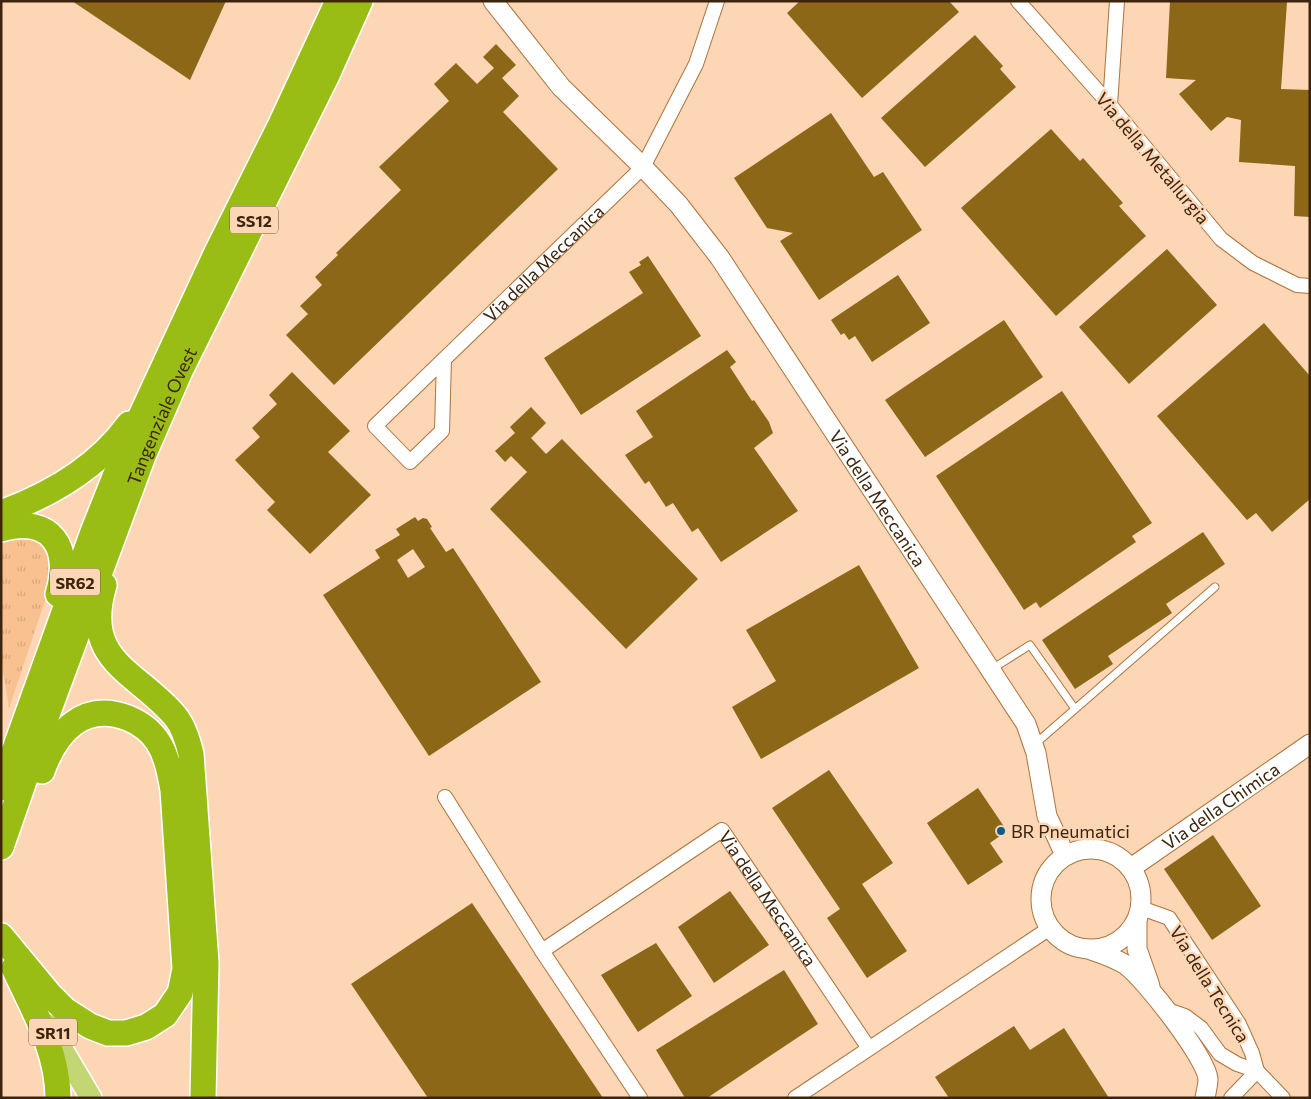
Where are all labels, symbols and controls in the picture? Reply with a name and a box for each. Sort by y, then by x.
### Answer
street label: Via della Metallurgia [1091,88,1215,228]
street label: Via della Meccanica [479,200,608,326]
road number: SS12 [230,206,278,234]
street label: Tangenziale Ovest [122,343,201,488]
street label: Via della Meccanica [825,426,931,571]
road number: SR62 [50,568,100,596]
street label: Via della Chimica [1158,758,1284,854]
place label: BR Pneumatici [1011,820,1130,842]
marker: BR Pneumatici [995,825,1007,837]
street label: Via della Meccanica [714,826,821,970]
street label: Via della Tecnica [1165,922,1255,1046]
road number: SR11 [29,1019,77,1046]

